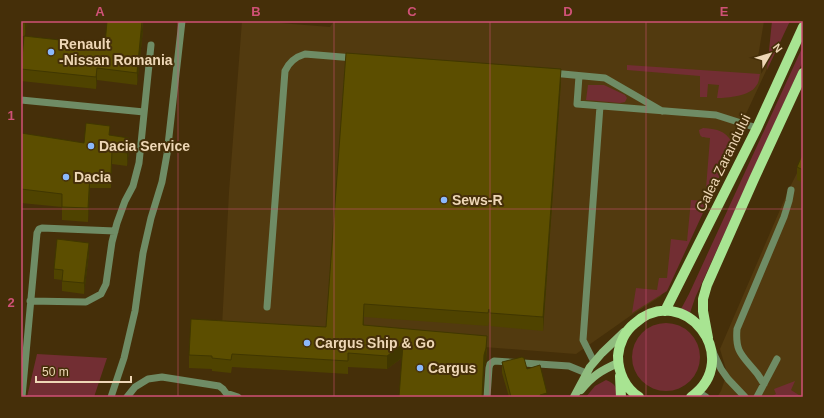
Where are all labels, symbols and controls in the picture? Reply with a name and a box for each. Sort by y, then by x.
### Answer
text: A [95,4,105,19]
text: B [251,4,261,19]
text: C [407,4,417,19]
text: D [563,4,573,19]
text: E [720,4,729,19]
north arrow [750,34,790,74]
place label: Renault -Nissan Romania [59,36,173,68]
text: N [771,41,785,55]
marker: Renault -Nissan Romania [46,47,56,57]
text: 1 [7,108,15,123]
street label: Calea Zarandului [692,112,754,214]
place label: Dacia Service [99,138,190,154]
marker: Dacia Service [86,141,96,151]
place label: Dacia [74,169,112,185]
marker: Dacia [61,172,71,182]
place label: Sews-R [452,192,503,208]
marker: Sews-R [439,195,449,205]
text: 2 [7,295,15,310]
place label: Cargus Ship & Go [315,335,435,351]
marker: Cargus Ship & Go [302,338,312,348]
scale bar [36,358,131,384]
place label: Cargus [428,360,476,376]
marker: Cargus [415,363,425,373]
text: 50 m [42,365,69,379]

